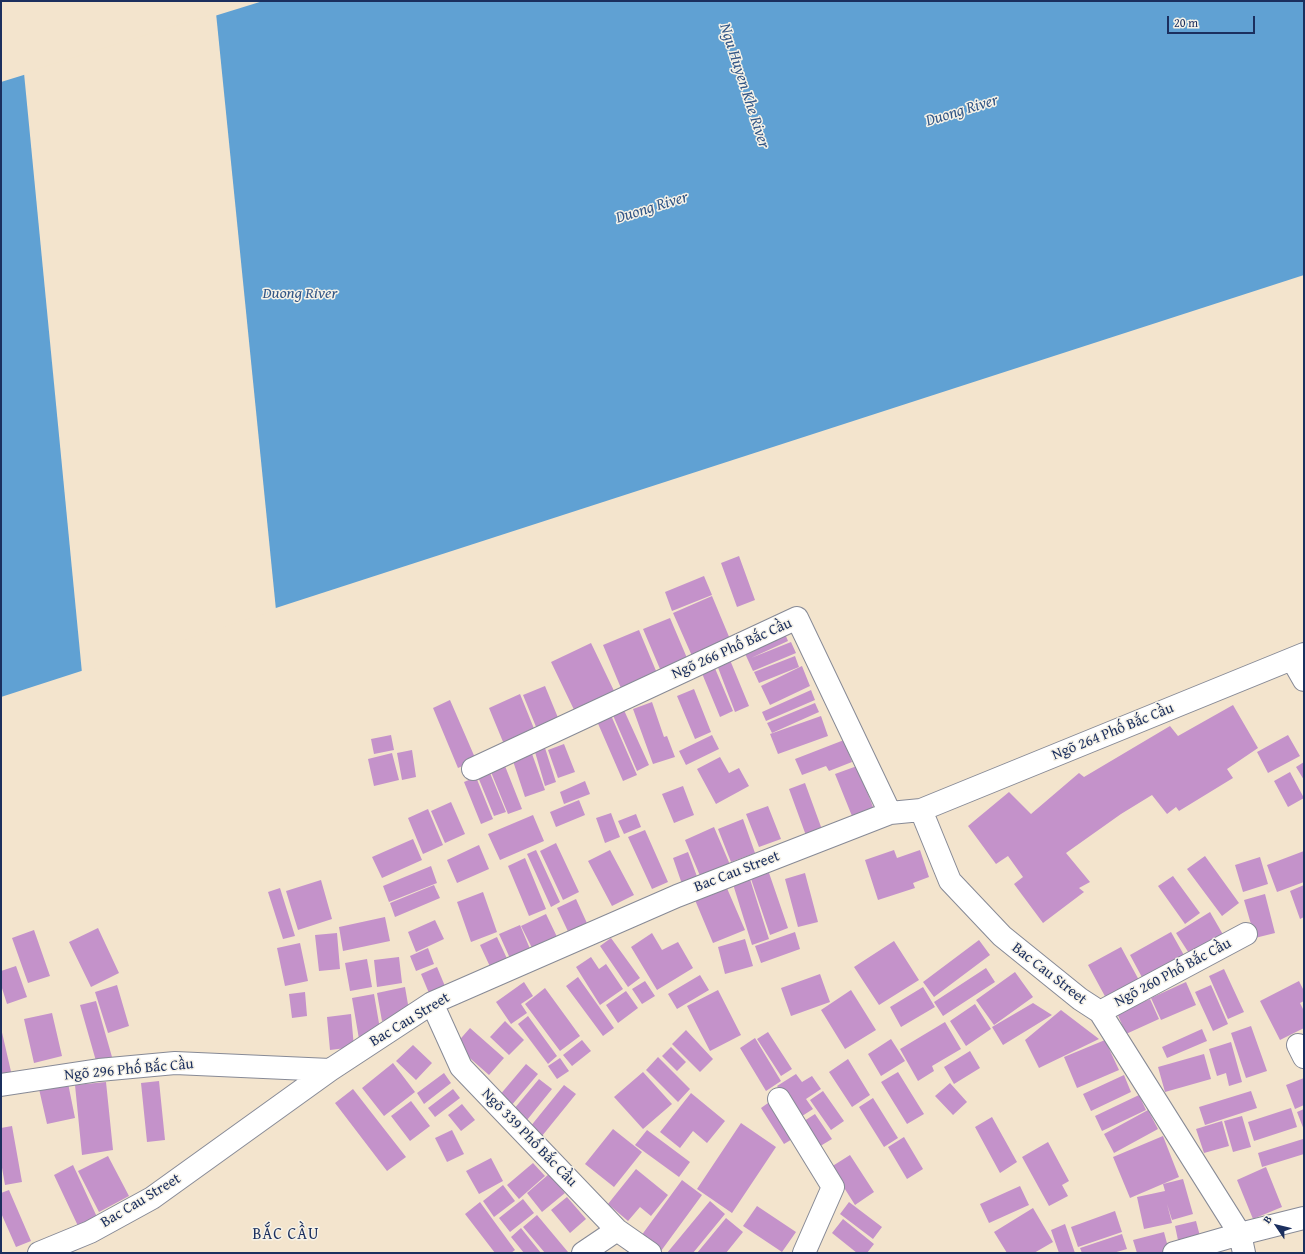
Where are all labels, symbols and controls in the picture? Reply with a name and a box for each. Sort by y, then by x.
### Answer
scale bar [1169,8,1257,34]
text: 20 m [1174,14,1198,31]
water label: Ngu Huyen Khe River [715,21,773,151]
water label: Duong River [923,91,1001,131]
water label: Duong River [613,188,691,228]
water label: Duong River [263,284,337,304]
street label: Ngõ 266 Phố Bắc Cầu [669,614,795,684]
street label: Ngõ 264 Phố Bắc Cầu [1050,699,1176,765]
street label: Bac Cau Street [692,847,782,897]
street label: Ngõ 260 Phố Bắc Cầu [1112,935,1234,1011]
street label: Bac Cau Street [1008,939,1090,1009]
street label: Bac Cau Street [367,989,453,1051]
street label: Ngõ 296 Phố Bắc Cầu [64,1055,194,1085]
street label: Ngõ 339 Phố Bắc Cầu [478,1085,580,1191]
street label: Bac Cau Street [98,1170,184,1232]
north arrow [1257,1206,1297,1246]
text: B [1259,1212,1276,1226]
district label: BẮC CẦU [253,1225,319,1245]

